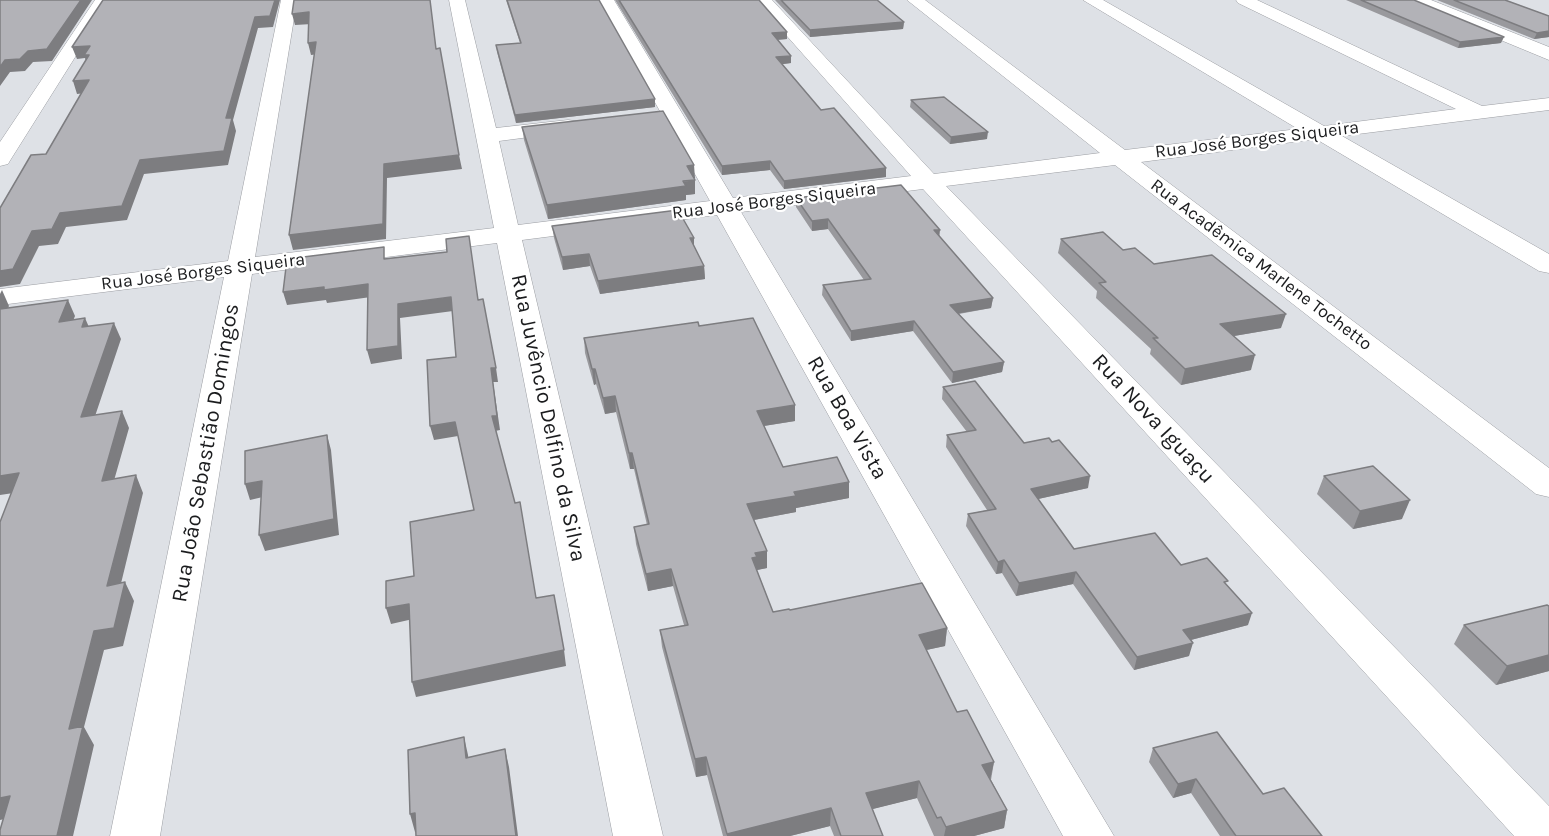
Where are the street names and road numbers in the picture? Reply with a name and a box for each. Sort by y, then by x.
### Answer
street label: Rua José Borges Siqueira [1154,117,1360,163]
street label: Rua Acadêmica Marlene Tochetto [1146,175,1376,355]
street label: Rua José Borges Siqueira [671,178,877,224]
street label: Rua José Borges Siqueira [100,249,306,295]
street label: Rua Juvêncio Delfino da Silva [505,272,591,564]
street label: Rua João Sebastião Domingos [167,302,245,604]
street label: Rua Nova Iguaçu [1086,348,1220,490]
street label: Rua Boa Vista [801,352,893,484]

